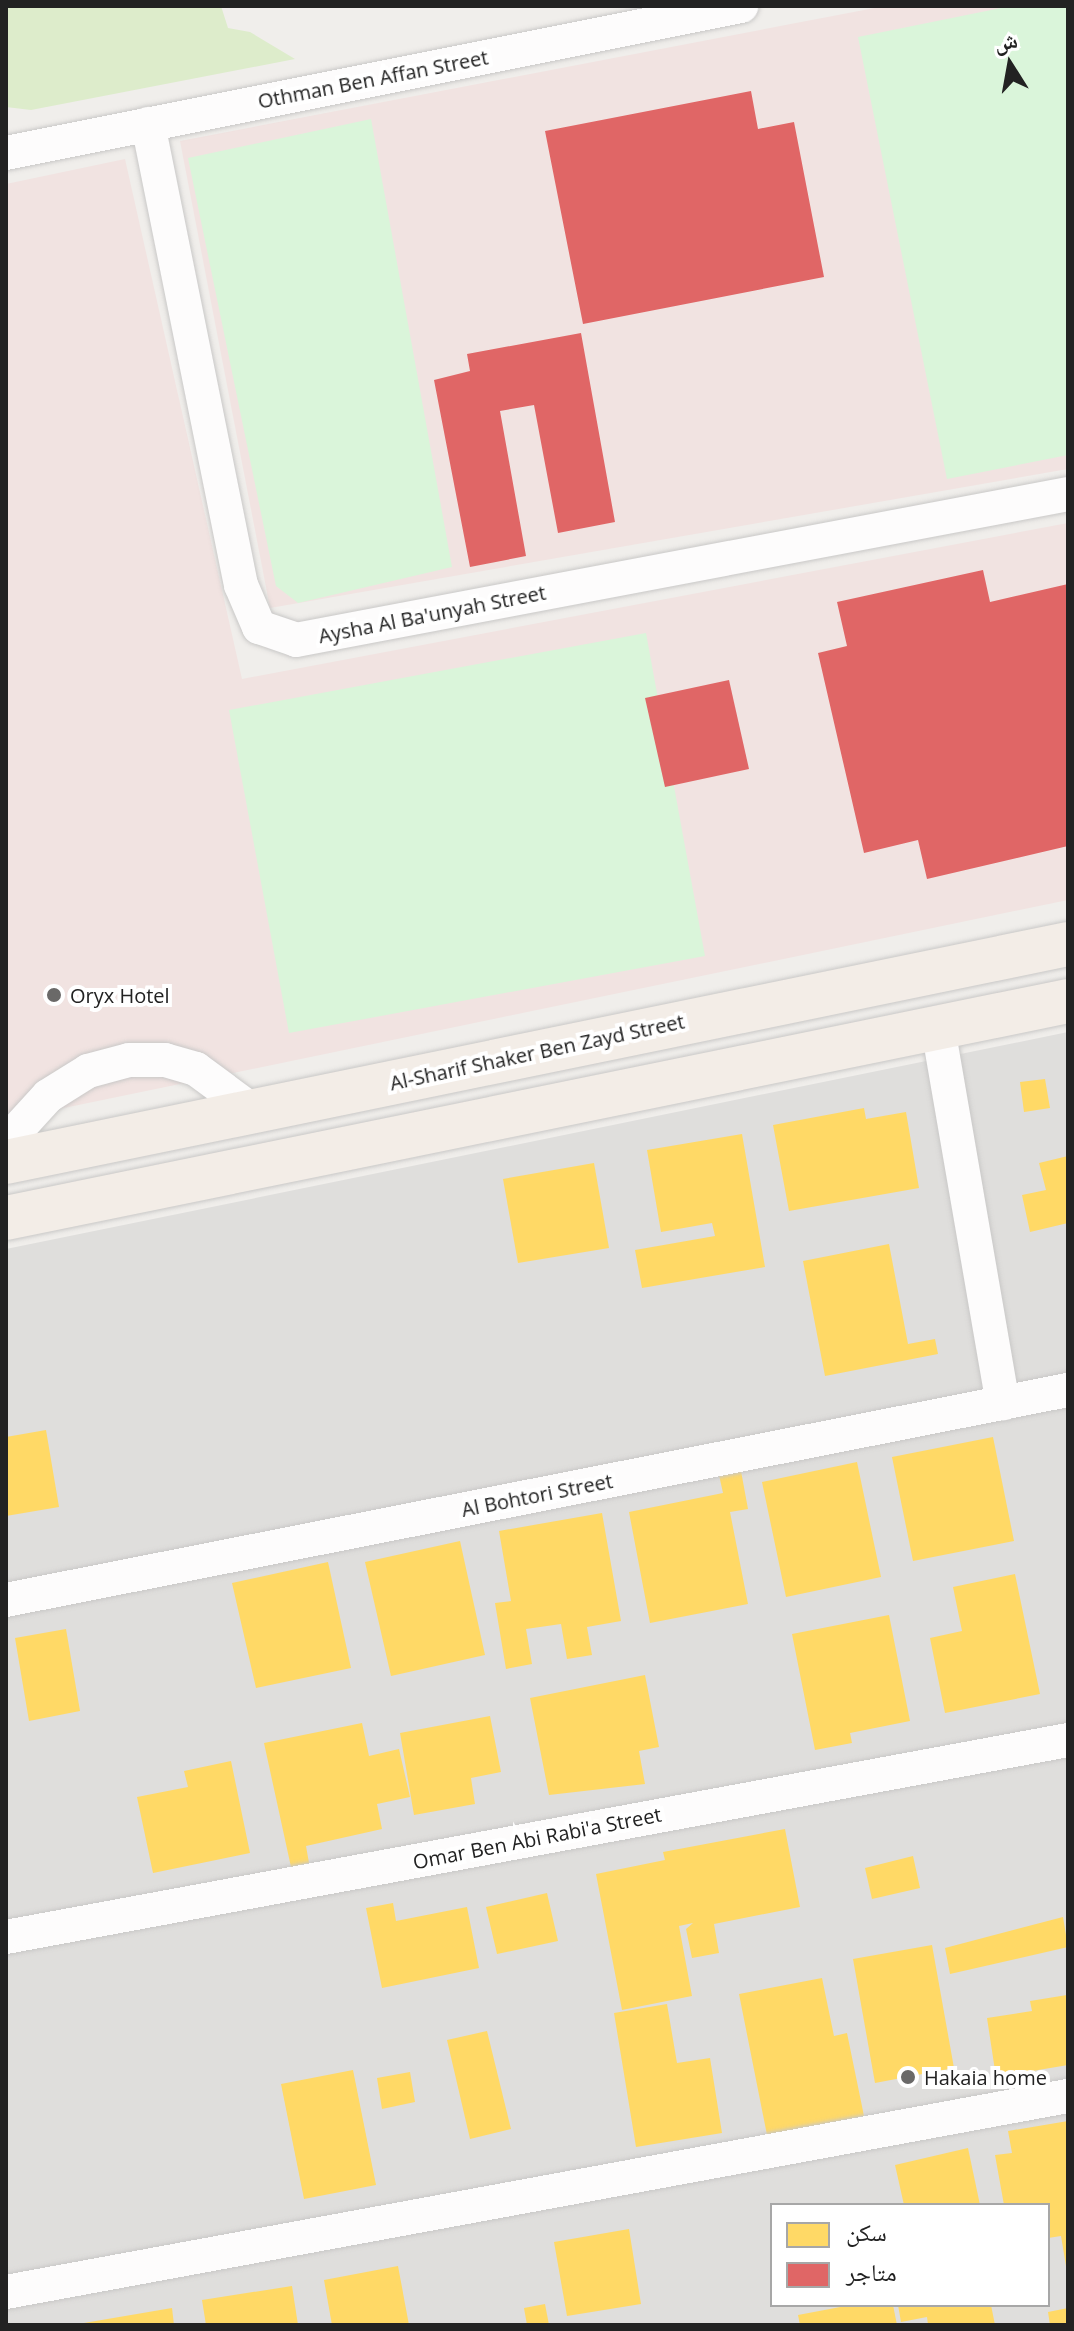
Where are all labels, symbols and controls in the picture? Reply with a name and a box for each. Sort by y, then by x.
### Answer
text: ش [991,23,1020,57]
north arrow [970,24,1050,104]
street label: Othman Ben Affan Street [256,45,490,113]
street label: Aysha Al Ba'unyah Street [316,580,548,648]
place label: Oryx Hotel [70,983,170,1007]
marker: Oryx Hotel [45,986,63,1004]
street label: Al-Sharif Shaker Ben Zayd Street [388,1009,686,1095]
street label: Al Bohtori Street [459,1469,615,1521]
street label: Omar Ben Abi Rabi'a Street [411,1802,663,1874]
place label: Hakaia home [924,2065,1047,2089]
marker: Hakaia home [899,2068,917,2086]
legend [770,2203,1050,2307]
text: سكن [846,2215,887,2248]
text: متاجر [846,2255,897,2288]

